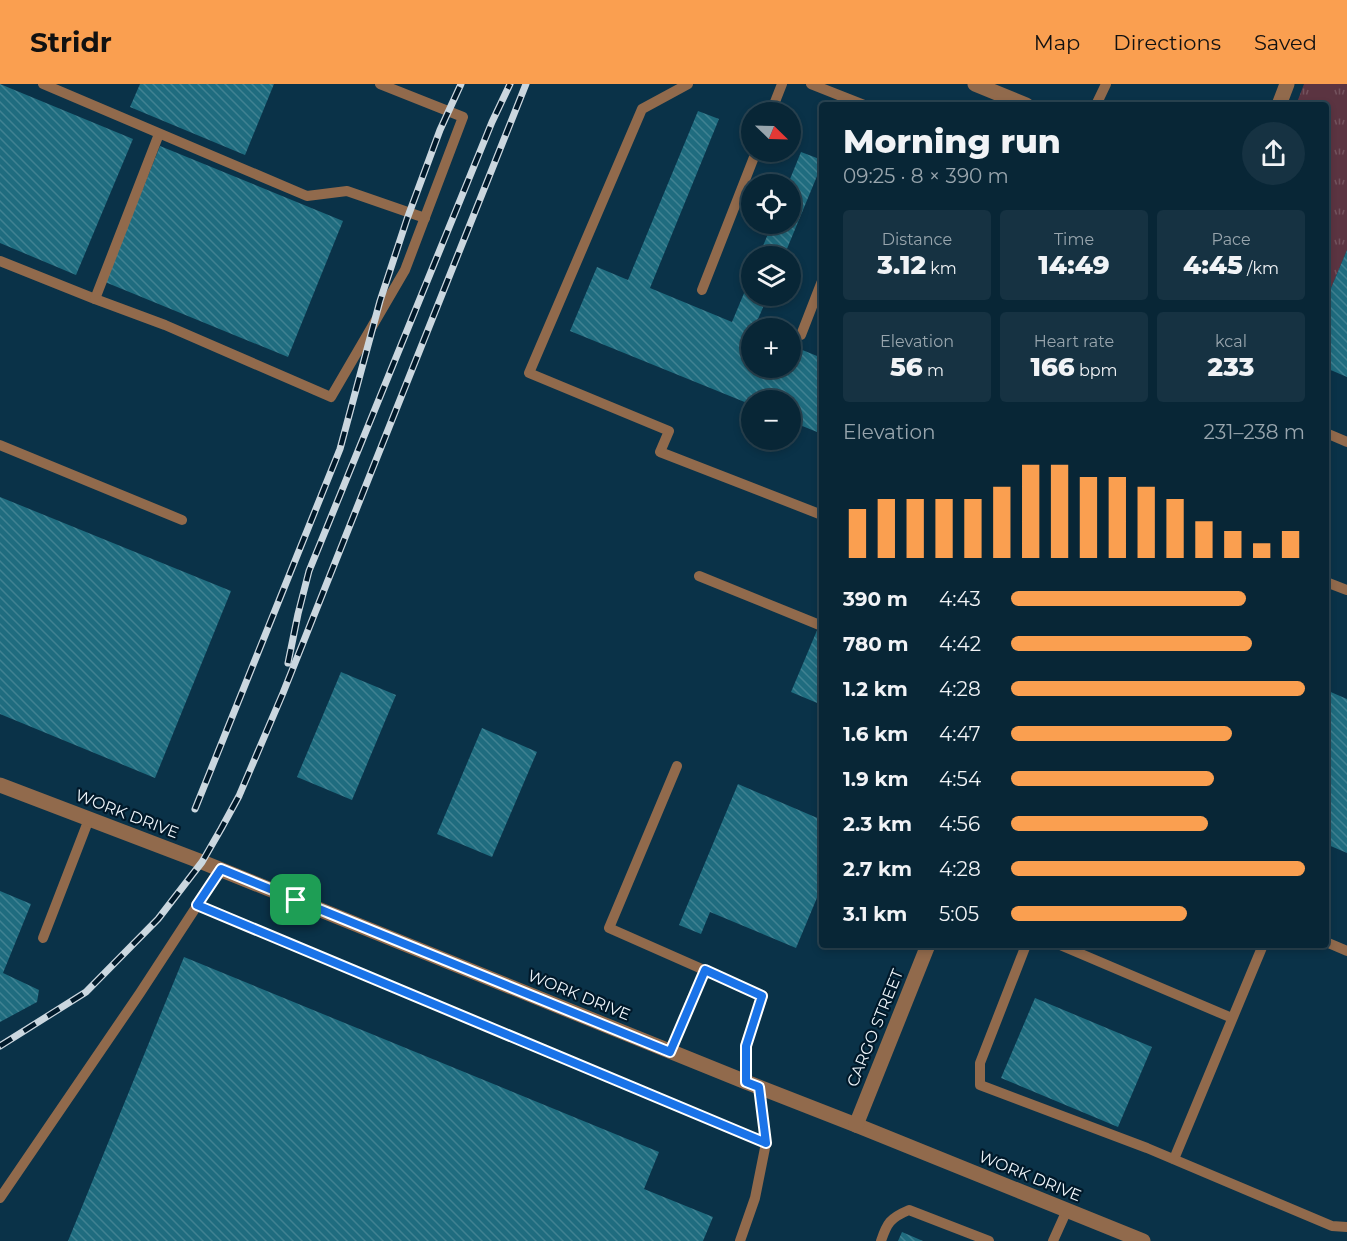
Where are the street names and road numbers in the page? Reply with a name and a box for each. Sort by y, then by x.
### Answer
street label: WORK DRIVE [73,786,181,842]
street label: WORK DRIVE [525,966,633,1024]
street label: CARGO STREET [843,966,908,1090]
street label: WORK DRIVE [976,1147,1084,1205]

